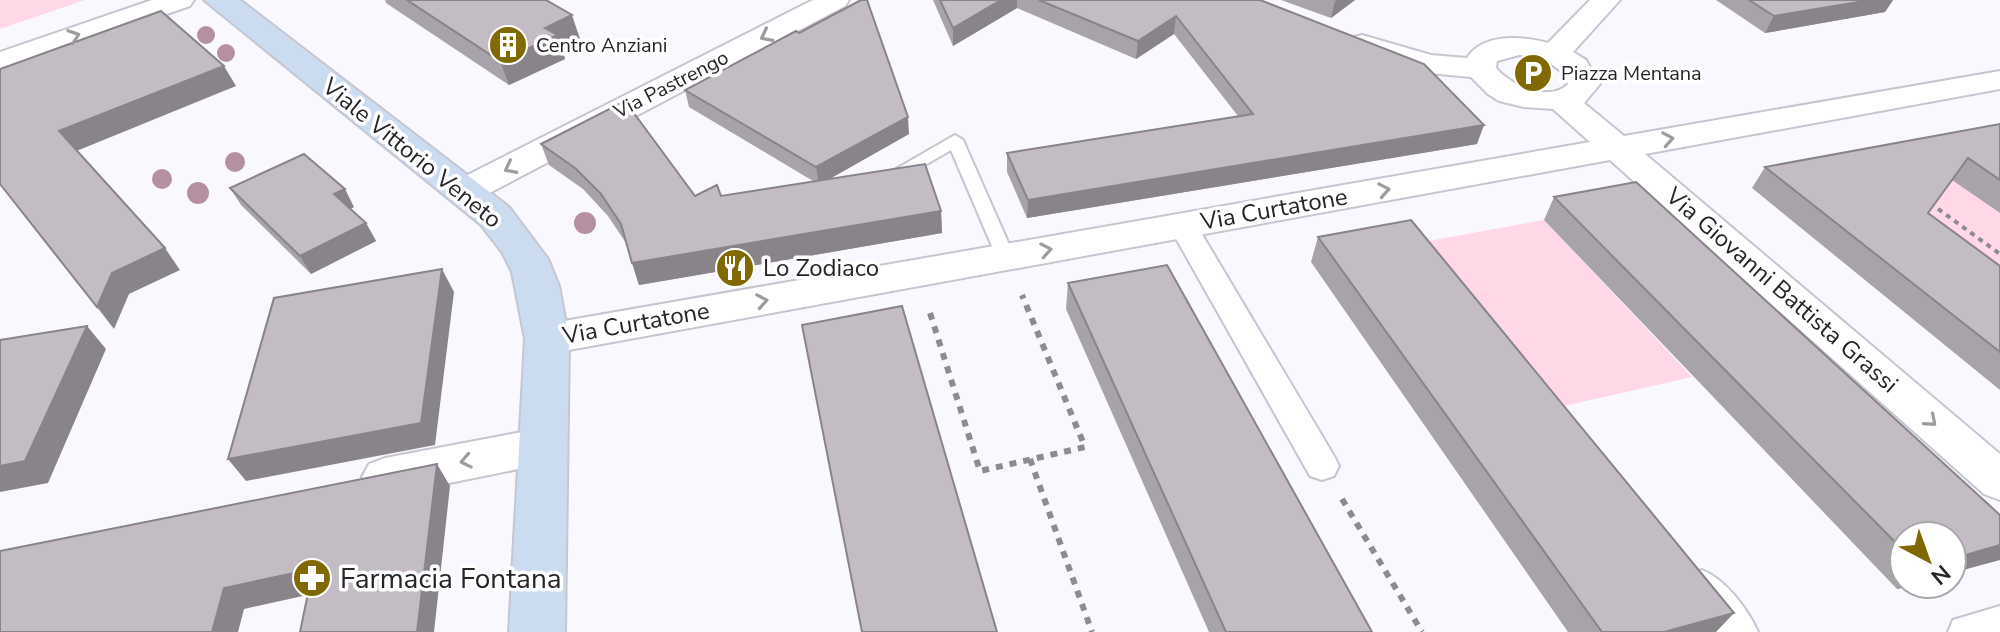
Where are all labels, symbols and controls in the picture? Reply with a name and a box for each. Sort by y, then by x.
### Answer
building icon: Centro Anziani [487,24,529,66]
one-way arrow [759,26,774,41]
one-way arrow [66,30,80,46]
place label: Centro Anziani [536,32,668,59]
street label: Via Pastrengo [608,44,733,125]
parking icon: Piazza Mentana [1512,52,1554,94]
place label: Piazza Mentana [1561,60,1702,87]
street label: Viale Vittorio Veneto [315,70,508,235]
one-way arrow [1661,132,1675,149]
one-way arrow [503,158,518,173]
street label: Via Curtatone [1197,180,1350,238]
street label: Via Giovanni Battista Grassi [1658,180,1905,400]
one-way arrow [1377,182,1391,199]
one-way arrow [1039,243,1052,260]
restaurant icon: Lo Zodiaco [714,247,756,289]
place label: Lo Zodiaco [763,252,879,284]
one-way arrow [755,293,769,310]
street label: Via Curtatone [559,294,712,352]
one-way arrow [1921,411,1936,425]
one-way arrow [460,452,473,469]
north arrow [1888,520,1968,600]
pharmacy icon: Farmacia Fontana [291,557,333,599]
text: N [1924,558,1957,591]
place label: Farmacia Fontana [340,560,562,598]

